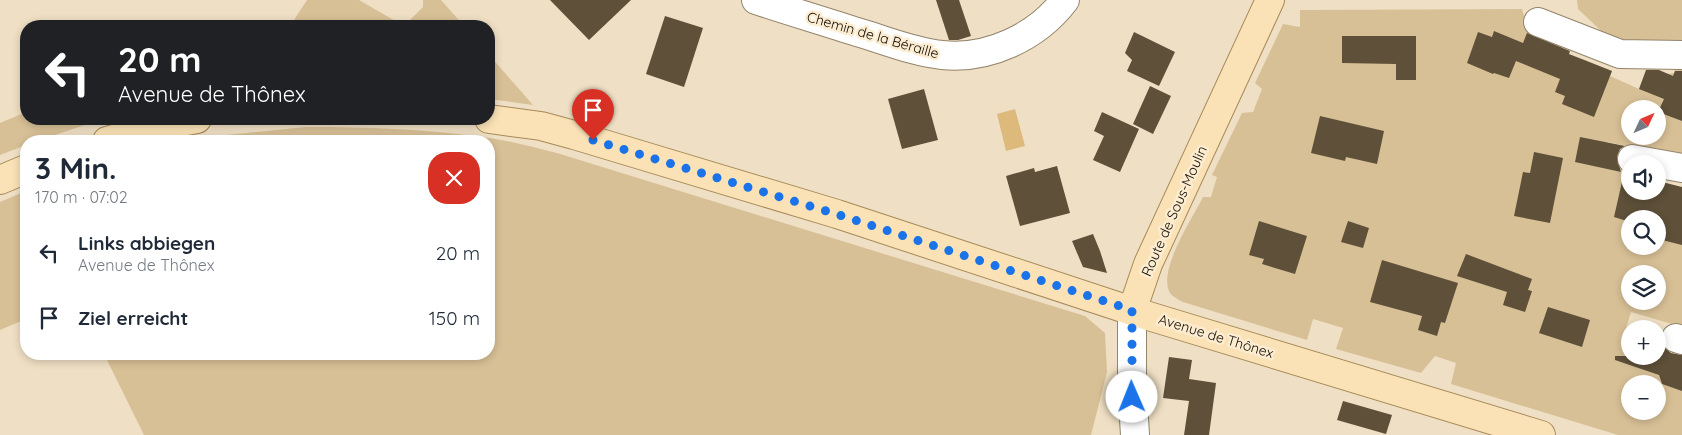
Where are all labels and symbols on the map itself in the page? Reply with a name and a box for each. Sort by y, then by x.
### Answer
street label: Chemin de la Béraille [805,8,941,62]
pin [572,89,614,140]
north arrow [1621,100,1666,145]
street label: Route de Sous-Moulin [1137,143,1211,279]
street label: Avenue de Thônex [1156,310,1276,362]
position arrow [1105,370,1157,422]

